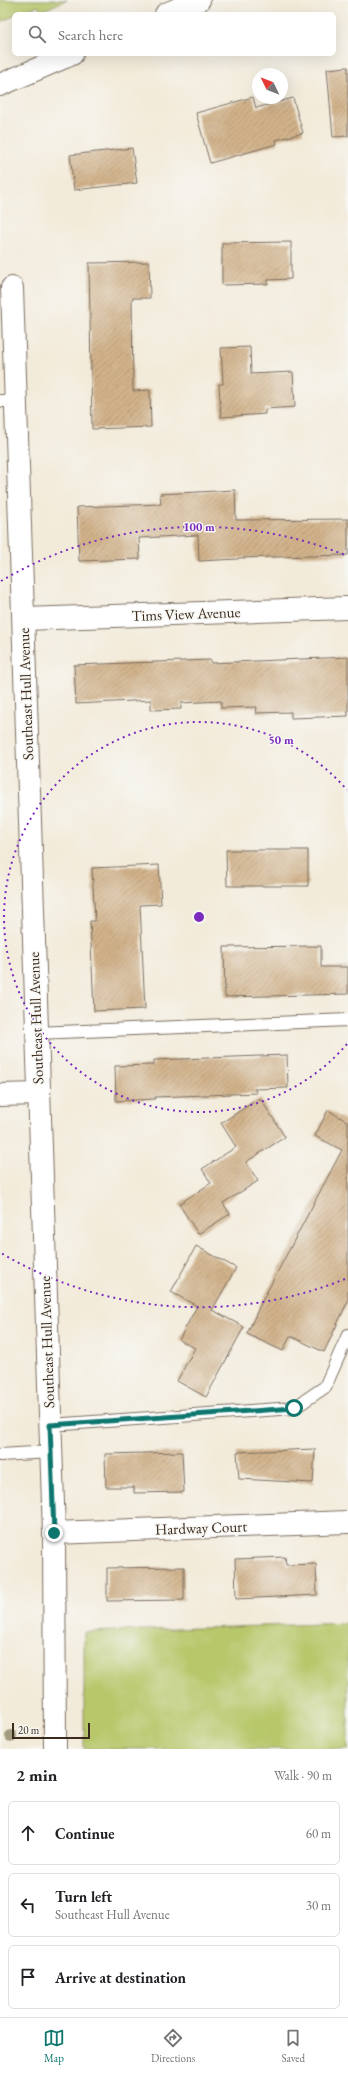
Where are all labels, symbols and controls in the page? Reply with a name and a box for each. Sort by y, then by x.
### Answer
search box [12,12,336,56]
icon: search [26,23,48,45]
text: Search here [58,25,123,44]
north arrow [252,68,288,104]
text: 100 m [183,519,215,535]
street label: Tims View Avenue [131,602,241,625]
street label: Southeast Hull Avenue [14,627,37,761]
text: 50 m [268,732,294,748]
centre of rings [192,910,206,924]
street label: Southeast Hull Avenue [24,951,47,1085]
street label: Southeast Hull Avenue [35,1275,58,1409]
route start [285,1399,303,1417]
street label: Hardway Court [155,1516,248,1539]
route end [45,1524,63,1542]
scale bar [12,1721,90,1740]
text: 20 m [18,1723,39,1737]
text: 2 min [16,1764,57,1786]
text: Walk · 90 m [274,1767,332,1784]
icon: ahead [17,1822,39,1844]
text: Continue [55,1824,115,1843]
text: 60 m [306,1825,331,1842]
text: Turn left [55,1887,112,1906]
icon: left [17,1894,39,1916]
text: 30 m [306,1897,331,1914]
text: Southeast Hull Avenue [55,1906,170,1923]
icon: arrive [17,1966,39,1988]
text: Arrive at destination [55,1968,186,1987]
tab: Map [43,2027,65,2065]
tab: Directions [151,2027,195,2065]
tab: Saved [281,2027,305,2065]

